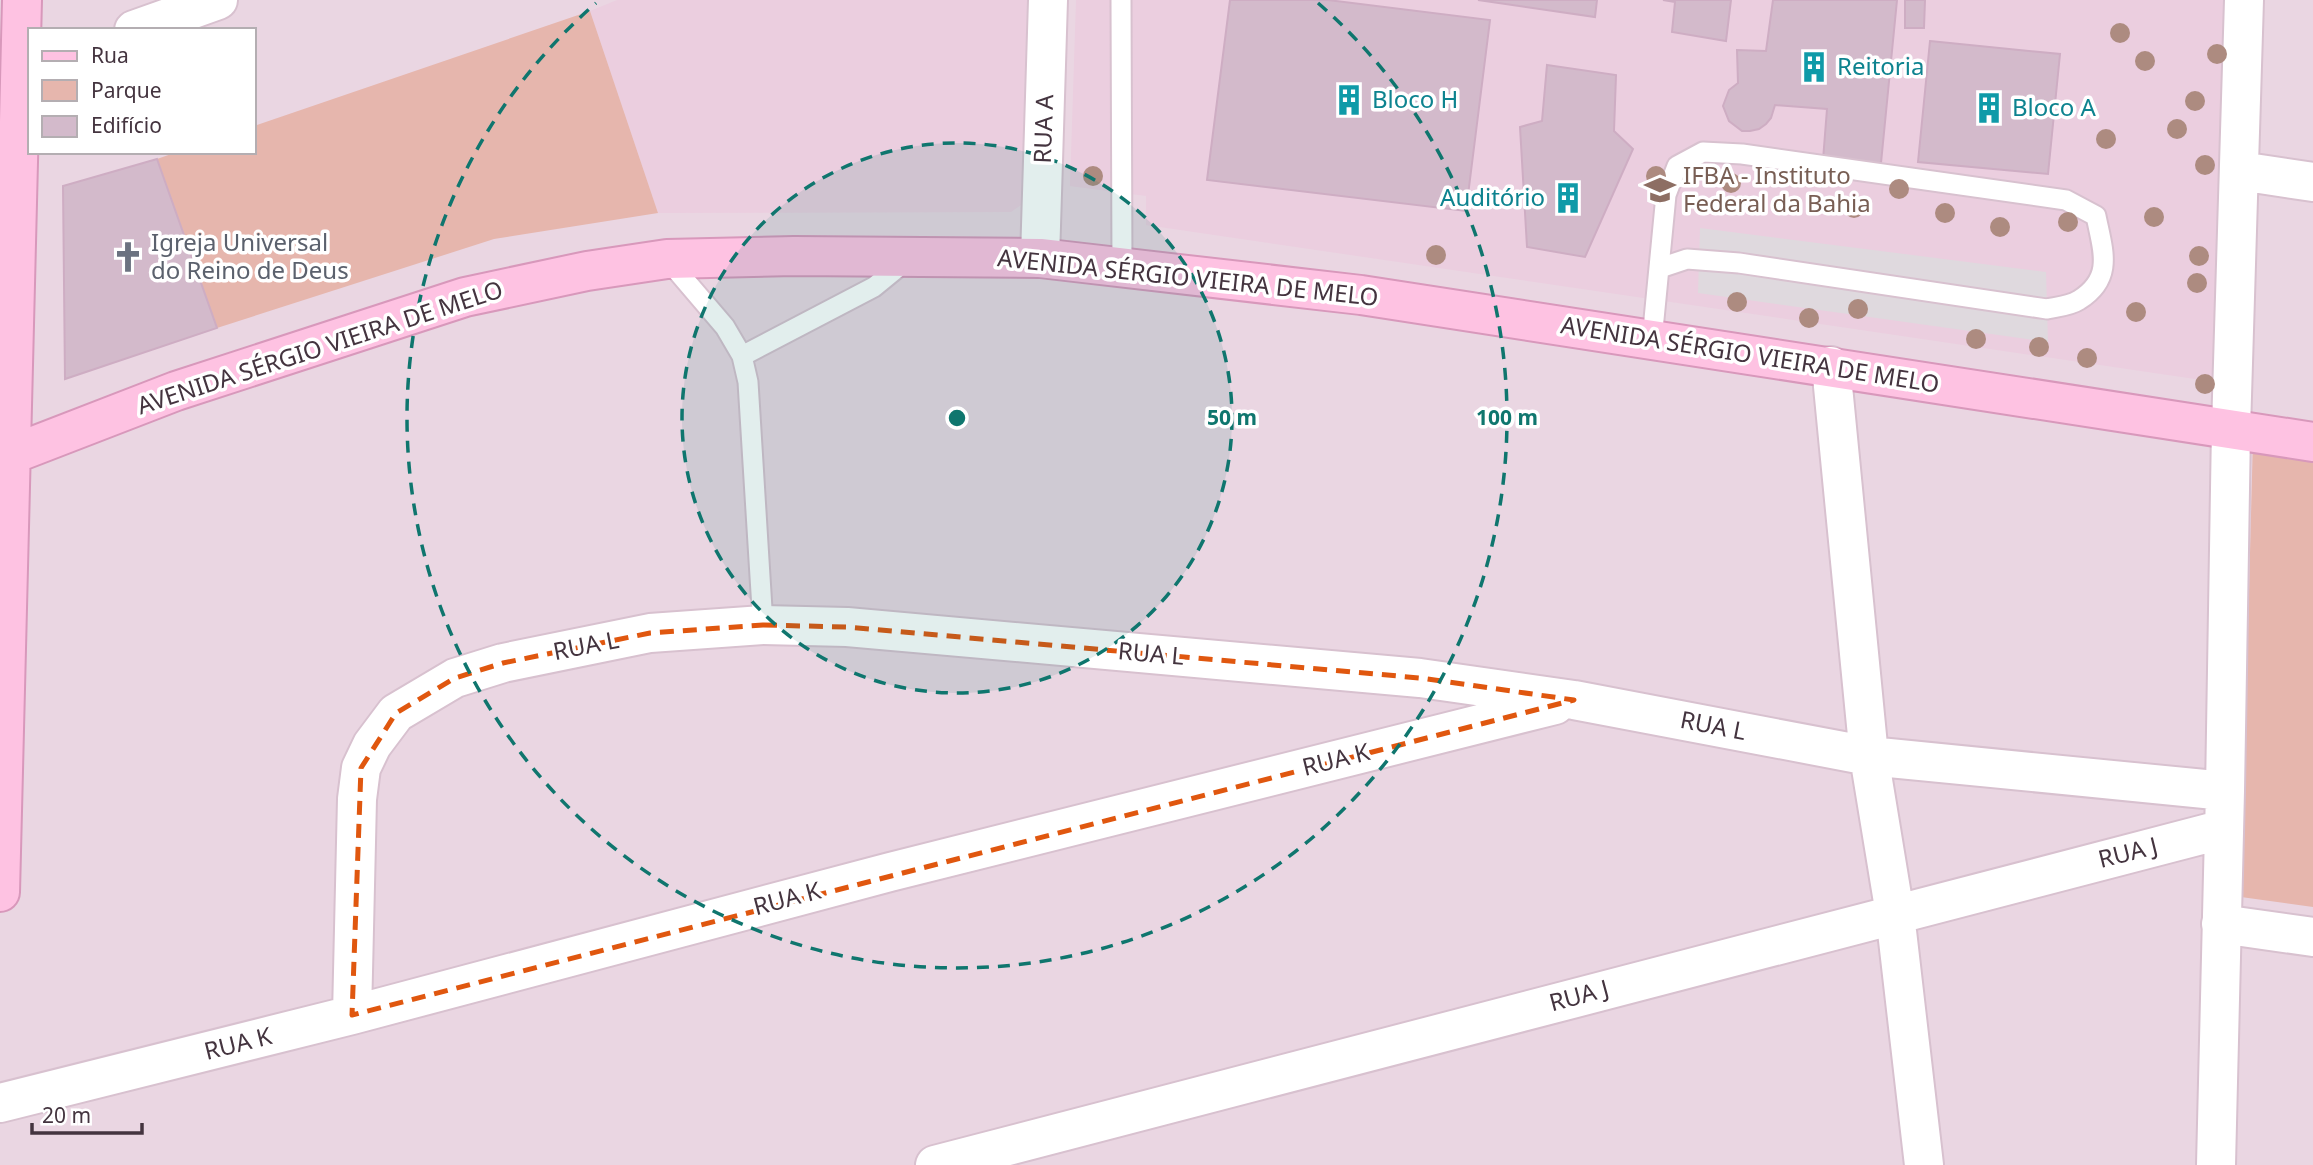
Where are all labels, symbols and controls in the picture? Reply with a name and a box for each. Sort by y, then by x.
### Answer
legend [28,28,256,154]
text: Rua [91,41,129,69]
place label: Reitoria [1837,49,1924,82]
building icon: Reitoria [1797,50,1831,84]
text: Parque [91,76,161,104]
place label: Bloco H [1372,82,1458,115]
building icon: Bloco H [1332,83,1366,117]
place label: Bloco A [2012,90,2097,123]
building icon: Bloco A [1972,91,2006,125]
street label: RUA A [1025,93,1060,164]
text: Edifício [91,111,162,139]
place label: IFBA - Instituto Federal da Bahia [1683,158,1871,219]
school or university icon: IFBA - Instituto Federal da Bahia [1643,173,1677,207]
place label: Auditório [1440,180,1545,213]
building icon: Auditório [1551,181,1585,215]
place label: Igreja Universal do Reino de Deus [151,225,349,286]
church icon: Igreja Universal do Reino de Deus [111,240,145,274]
street label: AVENIDA SÉRGIO VIEIRA DE MELO [996,240,1380,313]
street label: AVENIDA SÉRGIO VIEIRA DE MELO [132,272,507,421]
street label: AVENIDA SÉRGIO VIEIRA DE MELO [1559,307,1942,400]
text: 50 m [1207,403,1257,431]
text: 100 m [1476,403,1538,431]
centre of rings [945,406,969,430]
street label: RUA L [550,622,621,667]
street label: RUA L [1117,633,1186,672]
street label: RUA L [1678,702,1749,747]
street label: RUA K [1298,734,1373,783]
street label: RUA J [2094,828,2161,875]
street label: RUA K [749,873,824,922]
street label: RUA J [1545,971,1612,1018]
street label: RUA K [200,1018,275,1067]
scale bar [32,1092,142,1136]
text: 20 m [42,1101,91,1129]

